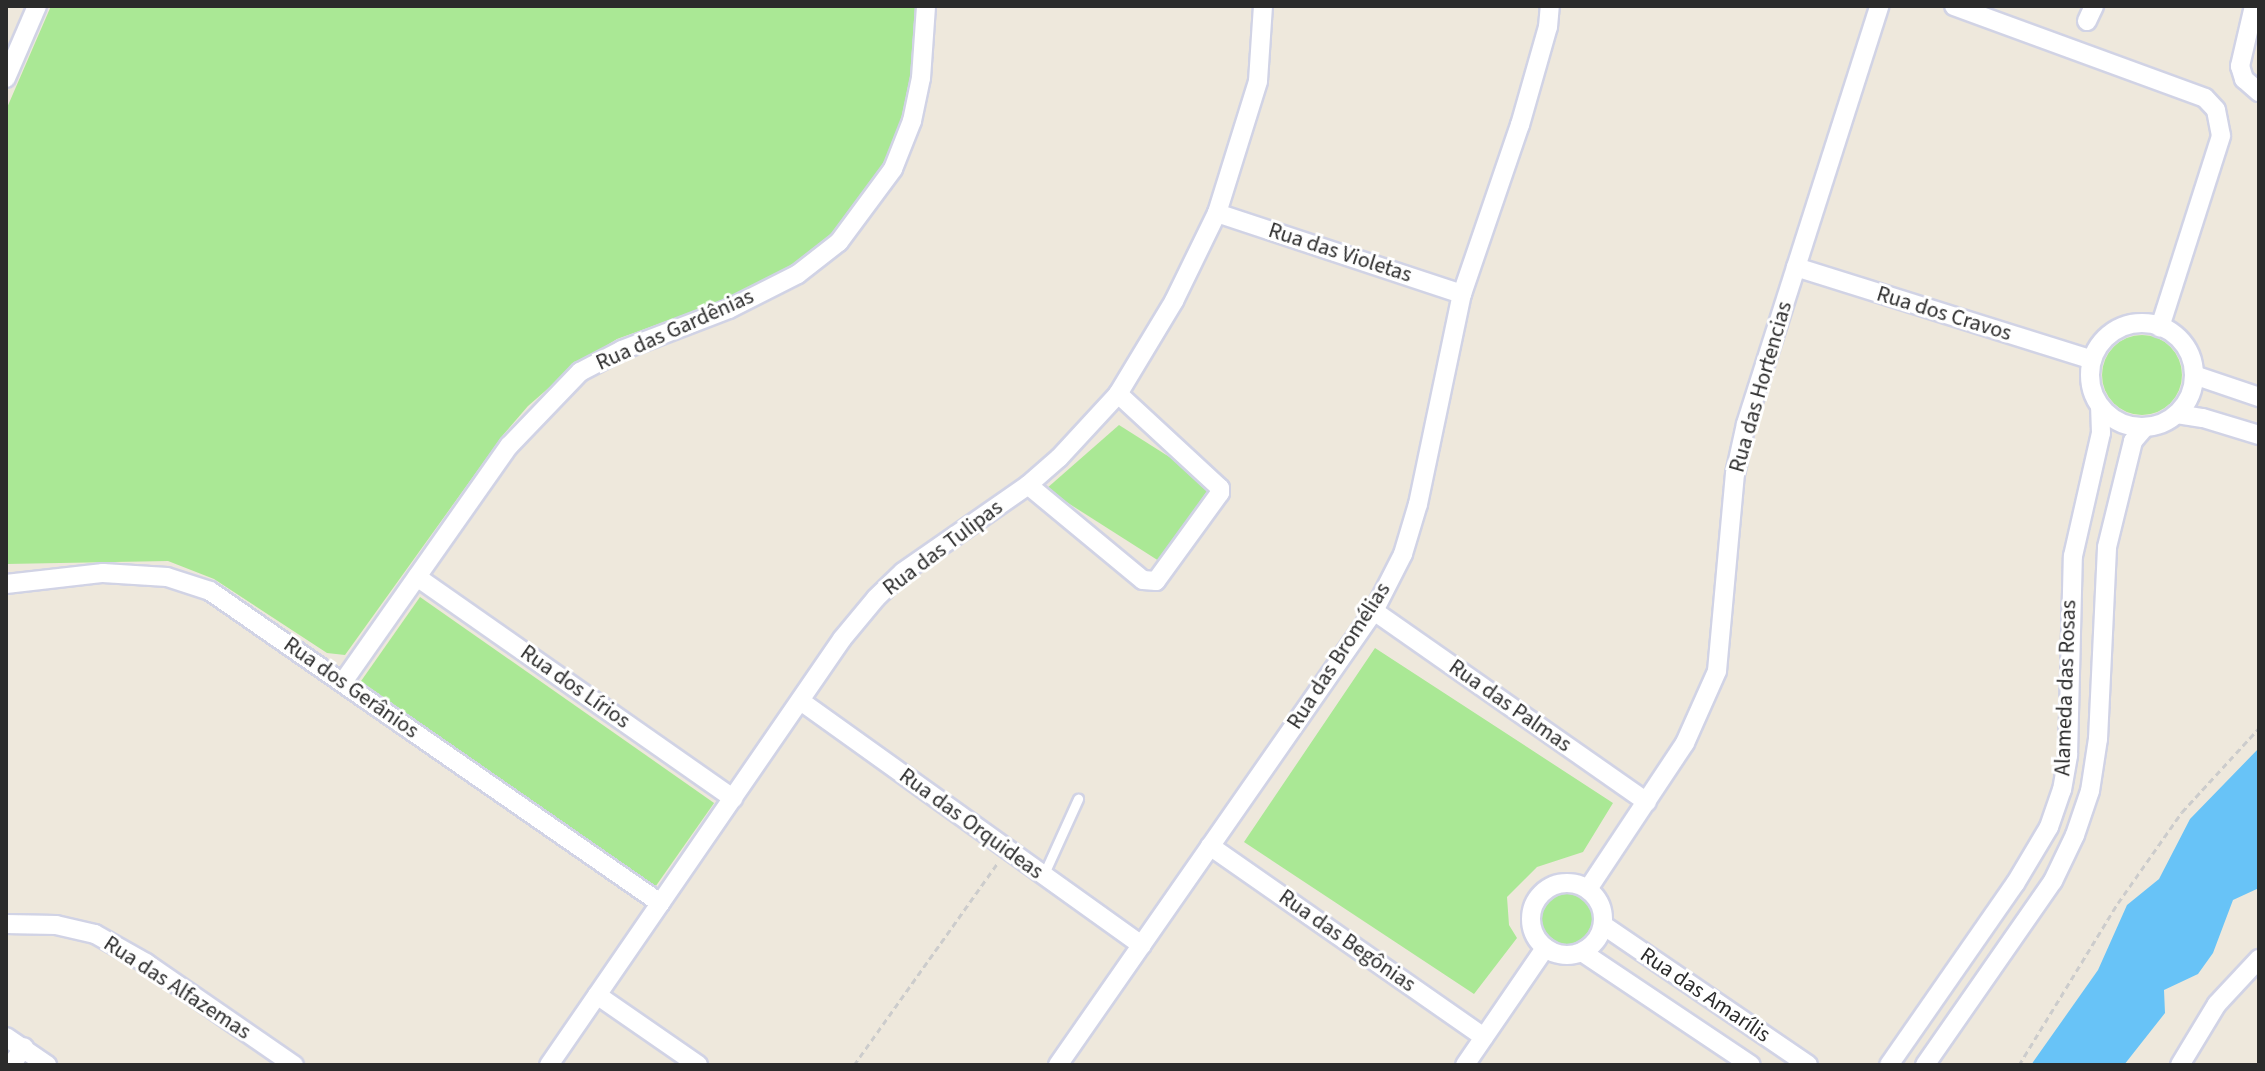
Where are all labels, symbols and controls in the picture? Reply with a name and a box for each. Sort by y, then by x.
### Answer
street label: Rua das Violetas [1265,217,1415,289]
street label: Rua dos Cravos [1873,281,2015,347]
street label: Rua das Gardênias [592,283,758,377]
street label: Rua das Hortencias [1724,298,1798,476]
street label: Rua das Tulipas [878,494,1008,602]
street label: Rua das Bromélias [1282,578,1396,734]
street label: Alameda das Rosas [2050,600,2082,776]
street label: Rua dos Gerânios [278,632,424,744]
street label: Rua dos Lírios [515,640,635,734]
street label: Rua das Palmas [1444,654,1576,758]
street label: Rua das Orquideas [894,763,1048,885]
street label: Rua das Begônias [1273,884,1421,998]
street label: Rua das Alfazemas [98,931,256,1045]
street label: Rua das Amarílis [1635,942,1775,1048]

